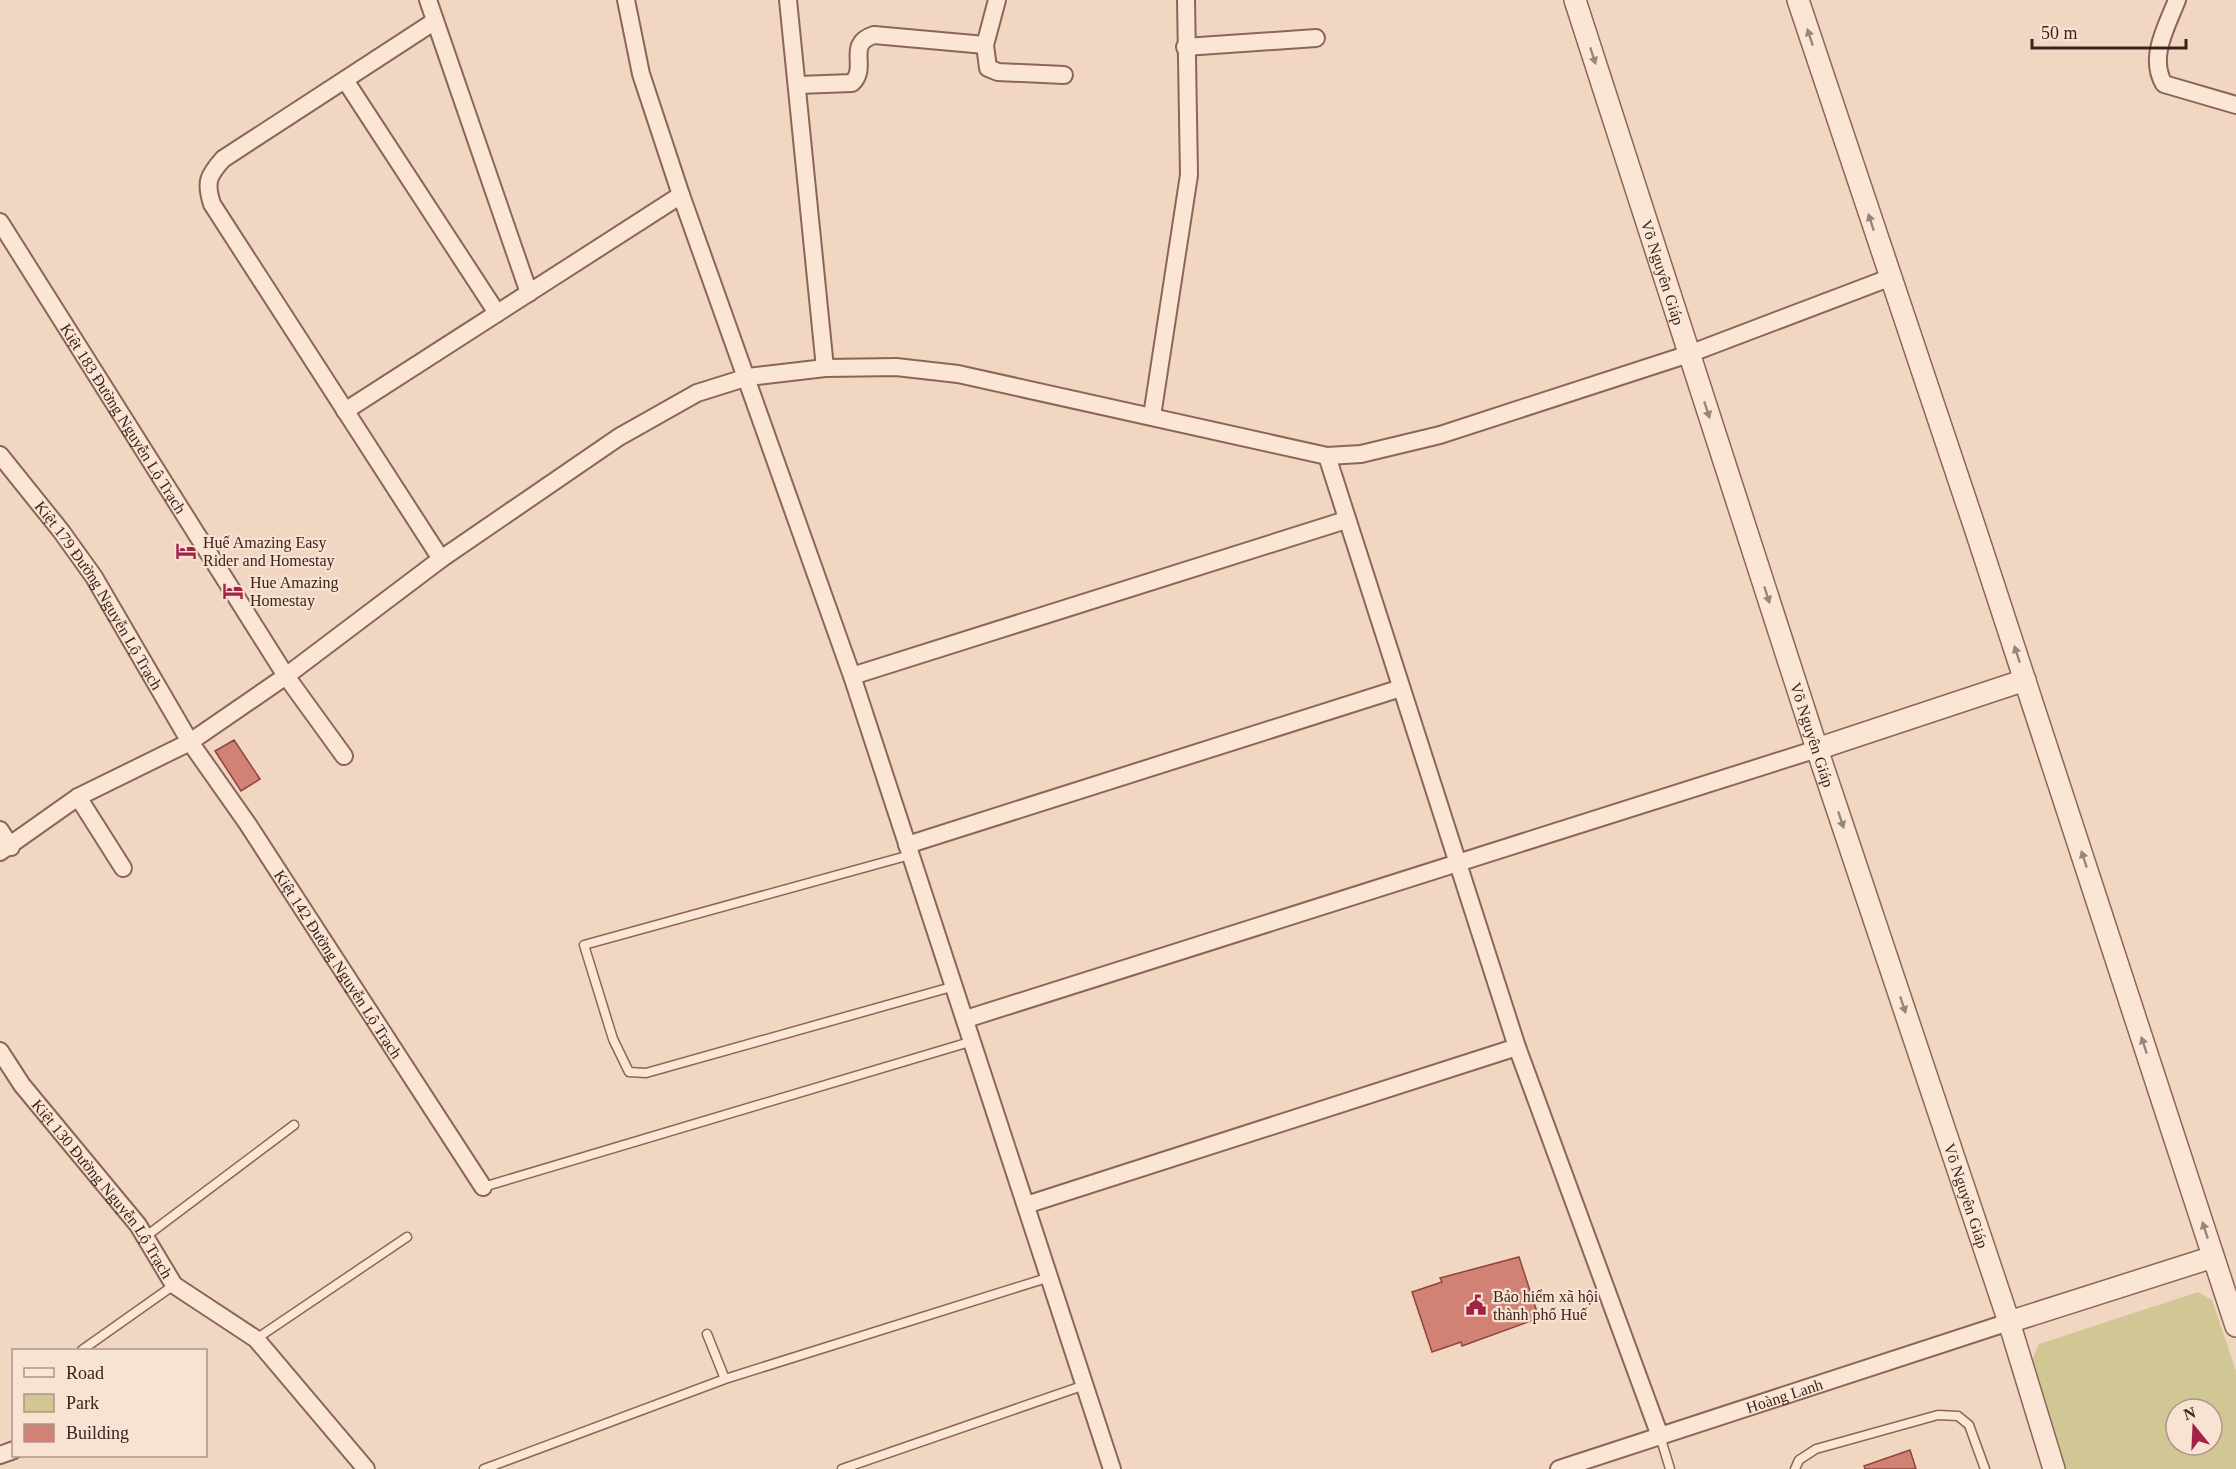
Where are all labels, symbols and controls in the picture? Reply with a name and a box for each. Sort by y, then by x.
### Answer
scale bar [2032,12,2186,50]
text: 50 m [2041,23,2078,43]
one-way arrow [1805,28,1815,46]
one-way arrow [1588,47,1598,65]
one-way arrow [1866,213,1875,231]
street label: Võ Nguyên Giáp [1638,218,1688,327]
street label: Kiệt 183 Đường Nguyễn Lộ Trạch [58,320,190,516]
one-way arrow [1702,401,1712,419]
street label: Kiệt 179 Đường Nguyễn Lộ Trạch [32,498,166,692]
place label: Huế Amazing Easy Rider and Homestay [203,534,335,570]
hotel icon: Huế Amazing Easy Rider and Homestay [174,539,198,563]
place label: Hue Amazing Homestay [250,574,338,610]
hotel icon: Hue Amazing Homestay [221,579,245,603]
one-way arrow [1763,586,1772,604]
one-way arrow [2011,645,2021,663]
street label: Võ Nguyên Giáp [1787,680,1838,790]
one-way arrow [1837,811,1846,829]
one-way arrow [2078,850,2088,868]
street label: Kiệt 142 Đường Nguyễn Lộ Trạch [271,867,406,1061]
one-way arrow [1899,996,1908,1014]
one-way arrow [2139,1036,2148,1054]
street label: Kiệt 130 Đường Nguyễn Lộ Trạch [29,1096,176,1281]
street label: Võ Nguyên Giáp [1941,1141,1992,1250]
one-way arrow [2199,1221,2209,1239]
place label: Bảo hiểm xã hội thành phố Huế [1493,1288,1599,1324]
public building icon: Bảo hiểm xã hội thành phố Huế [1464,1293,1488,1317]
legend [12,1349,207,1457]
text: Road [66,1363,104,1383]
street label: Hoàng Lanh [1744,1375,1825,1416]
text: Park [66,1393,99,1413]
north arrow [2164,1397,2224,1457]
text: N [2181,1403,2198,1423]
text: Building [66,1423,129,1443]

